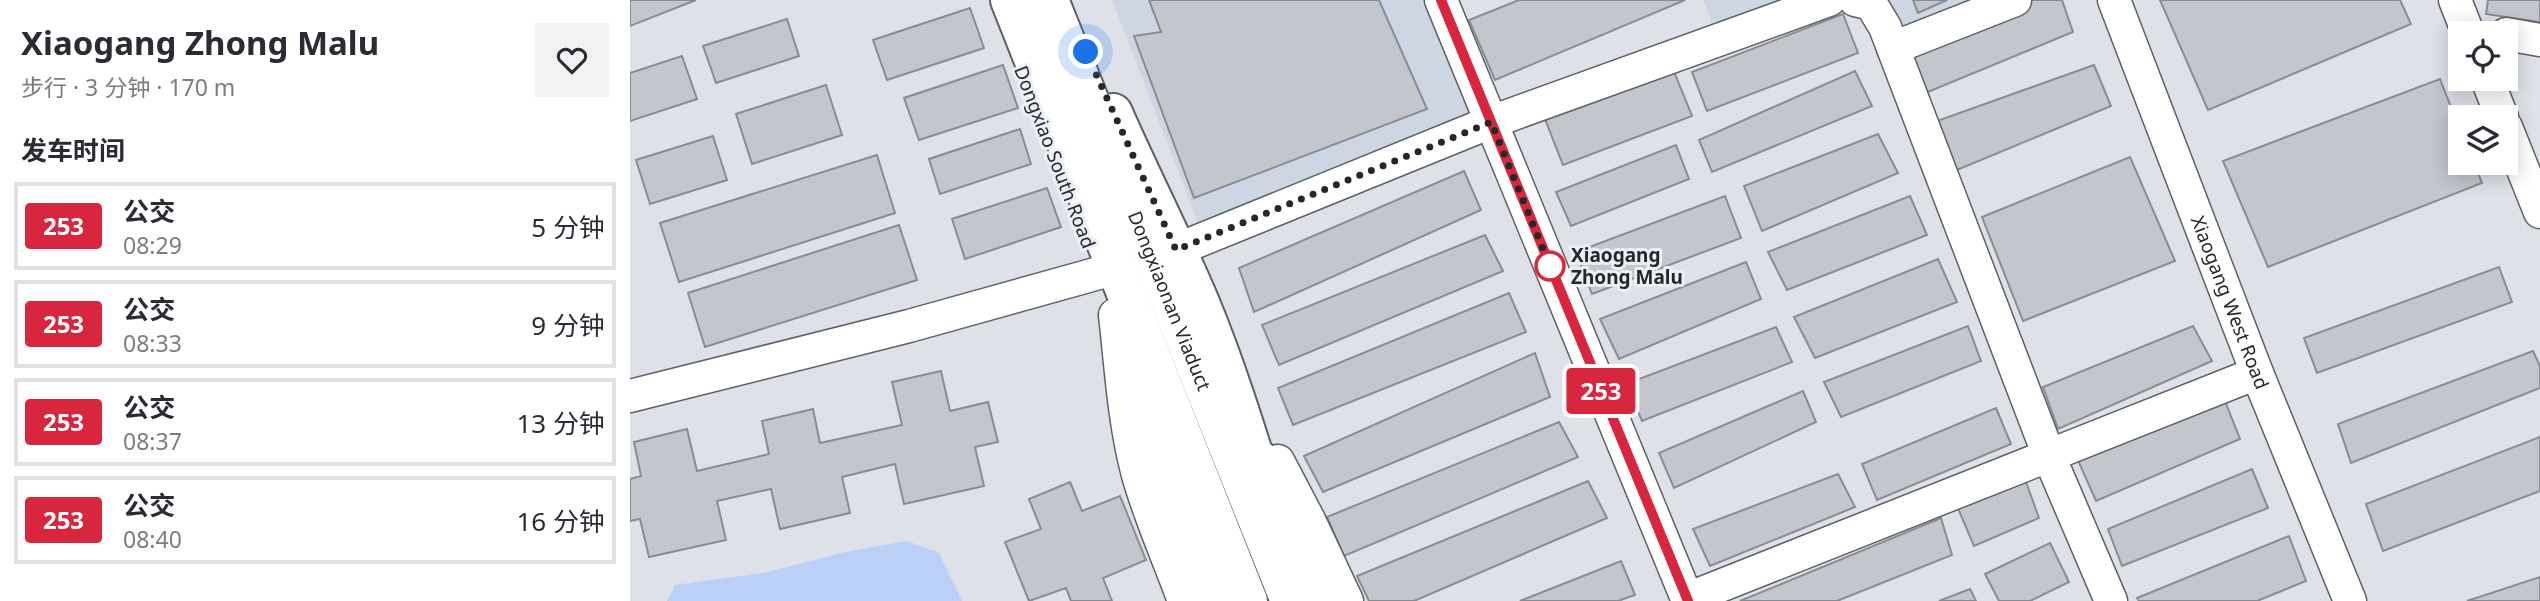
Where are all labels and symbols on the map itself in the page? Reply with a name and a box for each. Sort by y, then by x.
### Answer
your location [1068,34,1103,69]
street label: Dongxiao South Road [1008,62,1102,252]
street label: Dongxiaonan Viaduct [1122,207,1217,395]
street label: Xiaogang West Road [2185,212,2275,393]
place label: Xiaogang Zhong Malu [1571,242,1683,290]
marker: Xiaogang Zhong Malu [1535,251,1565,281]
line badge: 253 [1561,368,1641,414]

